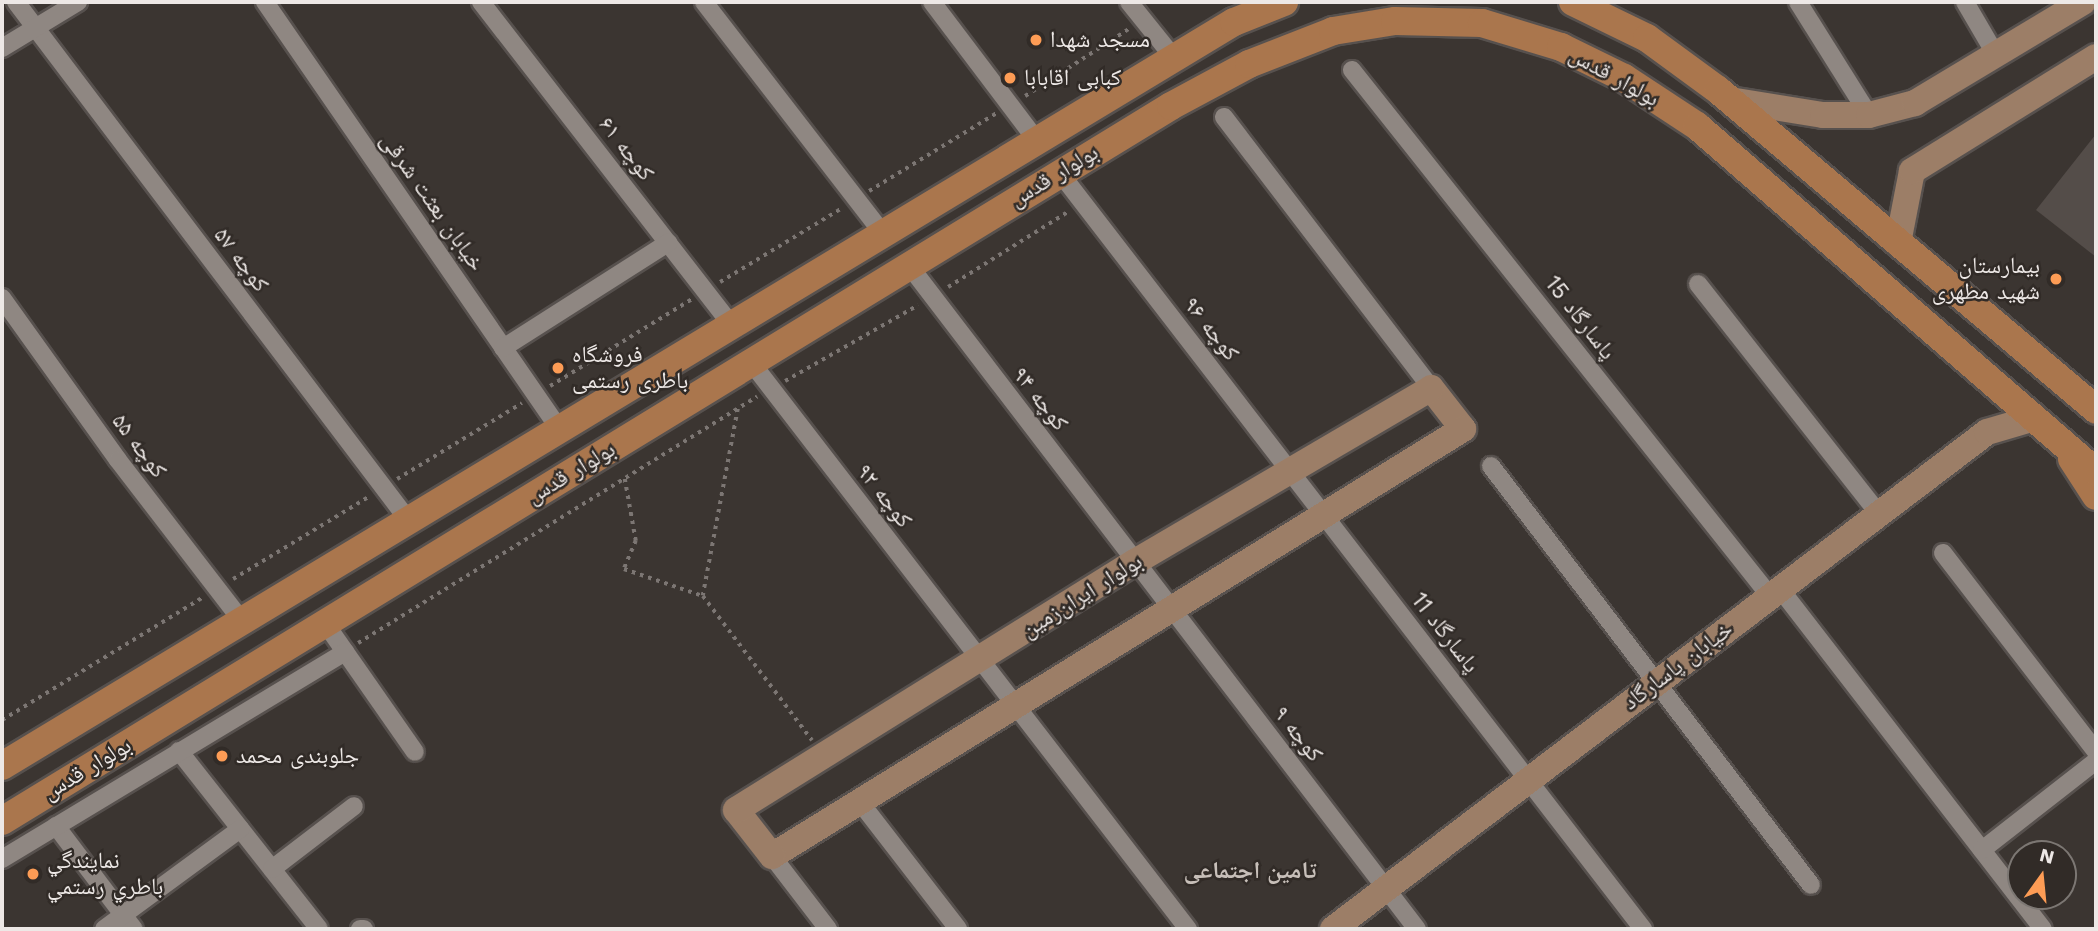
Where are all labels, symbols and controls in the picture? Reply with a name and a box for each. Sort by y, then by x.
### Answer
place label: مسجد شهدا [1050,26,1150,54]
marker: مسجد شهدا [1028,32,1044,48]
street label: بولوار قدس [1564,41,1664,113]
place label: کبابی اقابابا [1024,64,1121,92]
marker: کبابی اقابابا [1002,70,1018,86]
street label: کوچه ۶۱ [592,111,660,187]
street label: خیابان بعثت شرقی [374,127,490,277]
street label: بولوار قدس [1005,139,1103,213]
street label: کوچه ۵۷ [208,222,274,298]
place label: بیمارستان شهید مطهری [1932,252,2040,306]
marker: بیمارستان شهید مطهری [2046,269,2066,289]
street label: پاسارگاد 15 [1539,271,1621,365]
street label: کوچه ۹۶ [1177,291,1245,367]
place label: فروشگاه باطری رستمی [572,341,688,395]
marker: فروشگاه باطری رستمی [550,360,566,376]
street label: کوچه ۹۴ [1006,361,1074,437]
street label: کوچه ۵۵ [106,408,172,484]
street label: بولوار قدس [522,436,620,510]
street label: کوچه ۹۲ [850,458,918,534]
street label: بولوار ایران‌زمین [1016,548,1148,644]
street label: پاسارگاد 11 [1405,587,1485,679]
street label: خیابان پاسارگاد [1618,616,1738,716]
street label: کوچه ۹ [1268,700,1328,768]
street label: بولوار قدس [38,732,136,806]
place label: جلوبندی محمد [236,742,359,770]
marker: جلوبندی محمد [214,748,230,764]
north arrow [2007,840,2077,910]
text: N [2037,843,2057,869]
place label: نمايندگي باطري رستمي [47,847,163,901]
district label: تامین اجتماعی [1183,857,1317,885]
marker: نمايندگي باطري رستمي [25,866,41,882]

